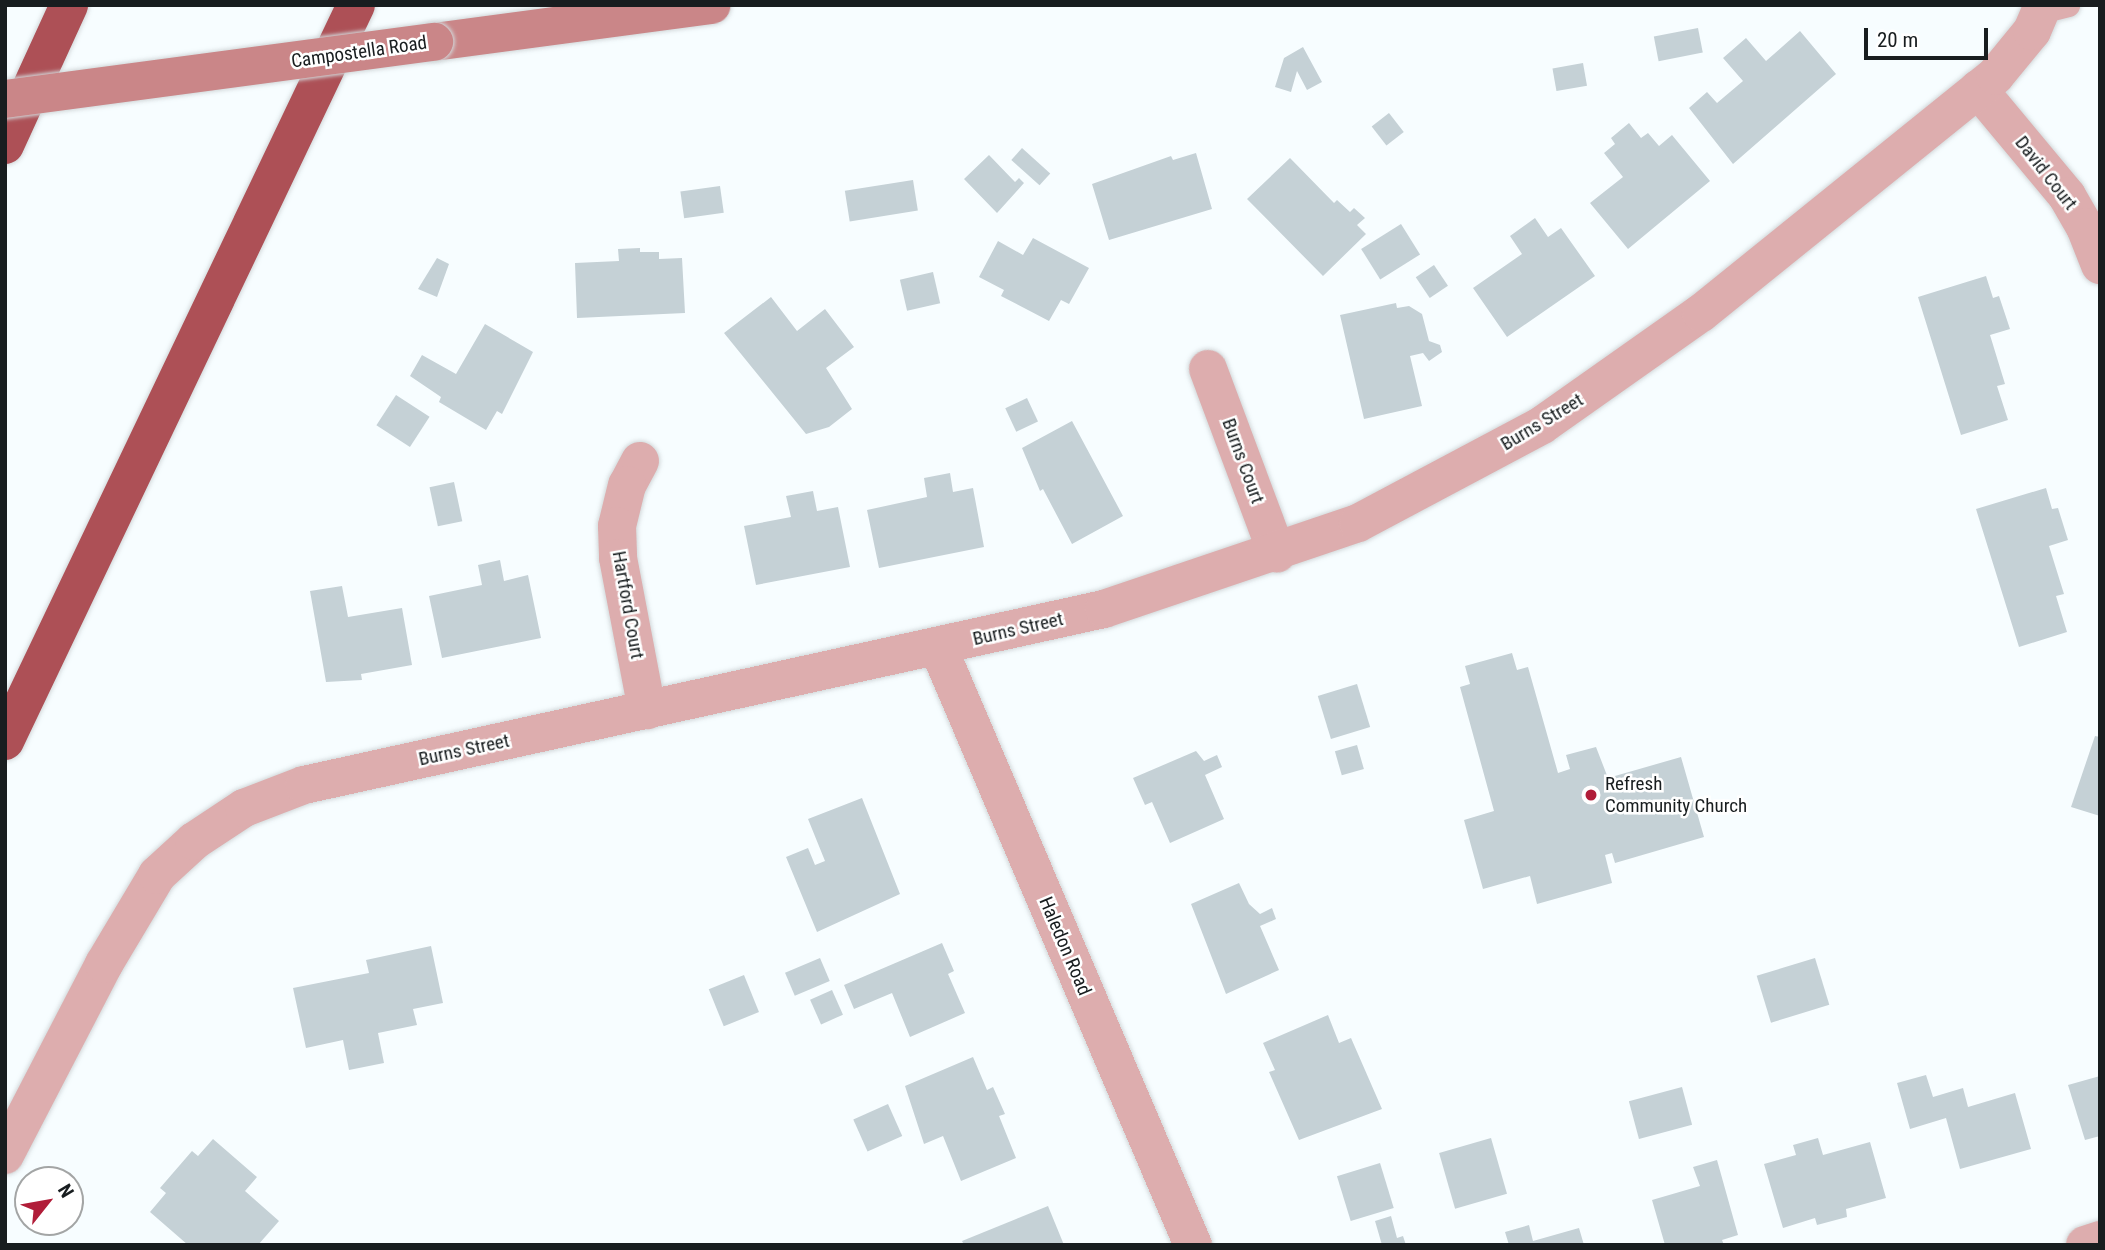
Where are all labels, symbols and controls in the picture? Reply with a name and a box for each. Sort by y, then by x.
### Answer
scale bar [1867,14,1991,58]
text: 20 m [1877,28,1918,52]
street label: Campostella Road [290,31,428,73]
street label: David Court [2010,132,2082,214]
street label: Burns Street [1497,389,1587,455]
street label: Burns Court [1217,415,1269,507]
street label: Hartford Court [607,549,649,661]
street label: Burns Street [971,608,1065,650]
street label: Burns Street [417,729,511,771]
place label: Refresh Community Church [1605,773,1747,817]
marker: Refresh Community Church [1583,787,1599,803]
street label: Haledon Road [1034,893,1096,999]
north arrow [14,1166,84,1236]
text: N [53,1180,79,1202]

